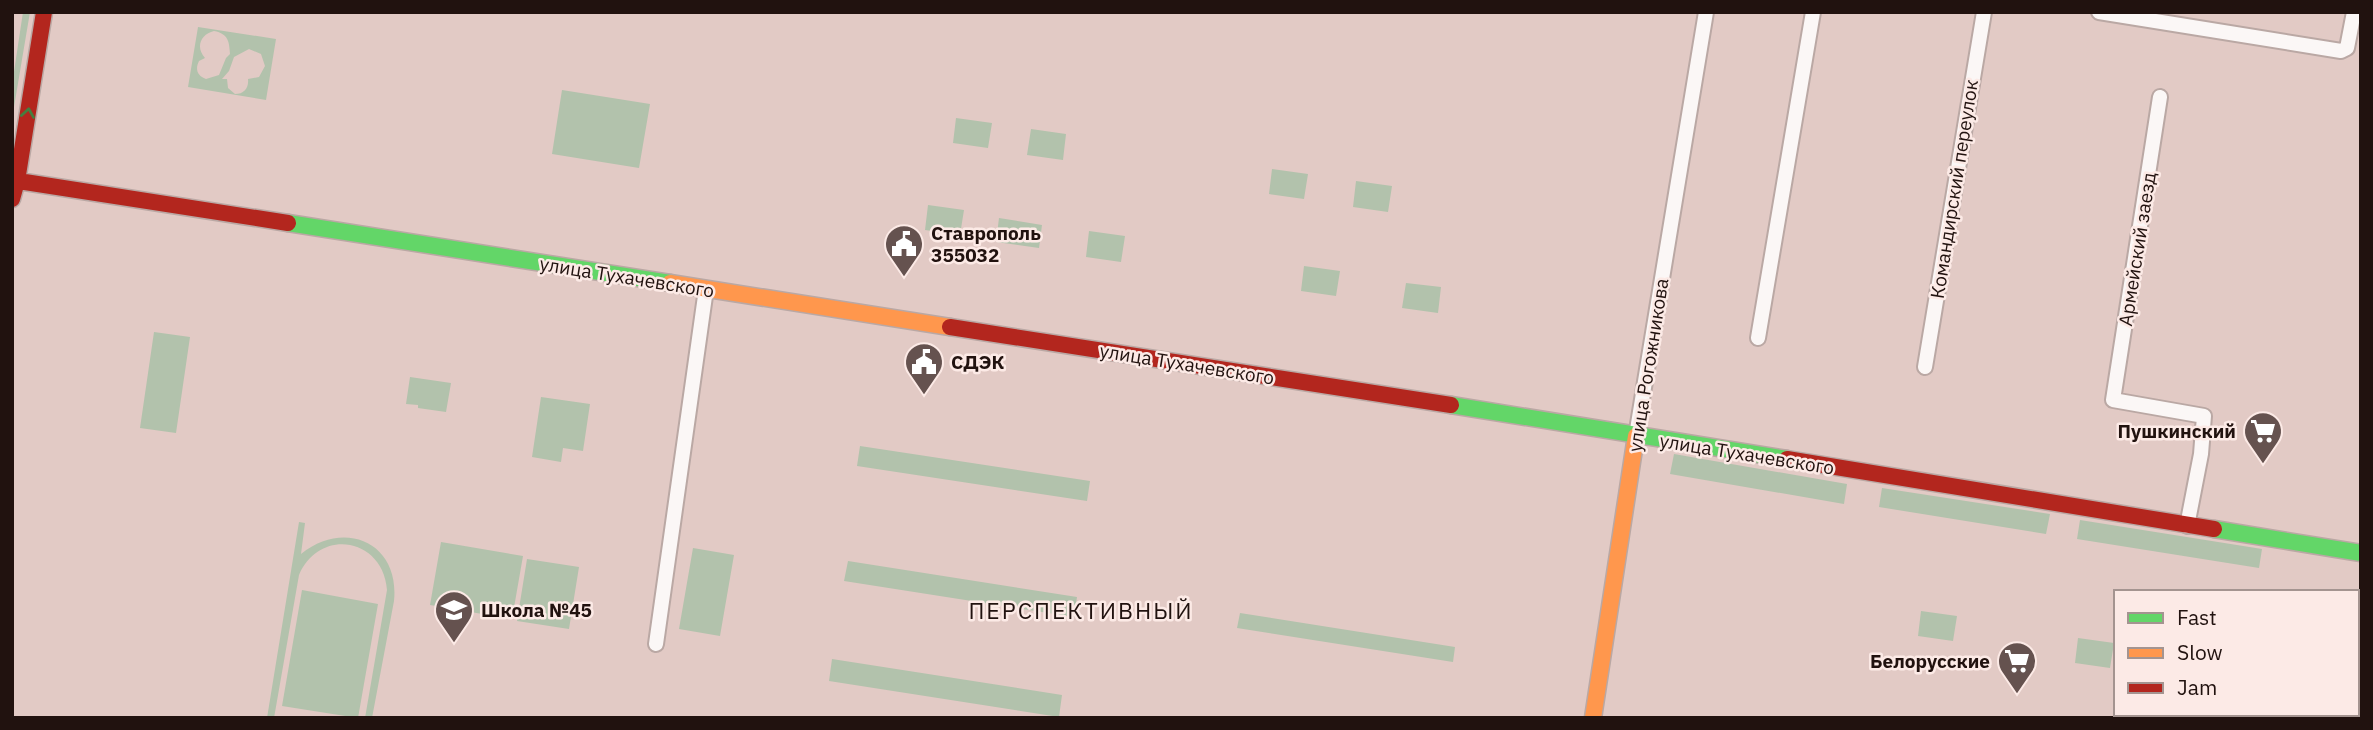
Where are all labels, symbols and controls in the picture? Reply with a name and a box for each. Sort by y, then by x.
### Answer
street label: Командирский переулок [1925,78,1983,300]
one-way arrow [20,107,35,119]
street label: Армейский заезд [2113,170,2161,328]
place label: Ставрополь 355032 [931,221,1041,267]
public building icon: Ставрополь 355032 [883,223,925,278]
street label: улица Тухачевского [538,251,716,303]
street label: улица Рогожникова [1622,276,1674,454]
street label: улица Тухачевского [1098,338,1276,390]
public building icon: СДЭК [903,341,945,396]
place label: СДЭК [951,350,1005,374]
supermarket icon: Пушкинский [2242,410,2284,465]
place label: Пушкинский [2118,419,2236,443]
street label: улица Тухачевского [1658,428,1836,480]
school or university icon: Школа №45 [433,589,475,644]
legend [2114,590,2359,716]
district label: ПЕРСПЕКТИВНЫЙ [968,595,1194,625]
place label: Школа №45 [481,598,592,622]
text: Fast [2177,603,2217,631]
text: Slow [2177,638,2223,666]
supermarket icon: Белорусские [1996,640,2038,695]
place label: Белорусские [1870,649,1990,673]
text: Jam [2177,673,2217,701]

